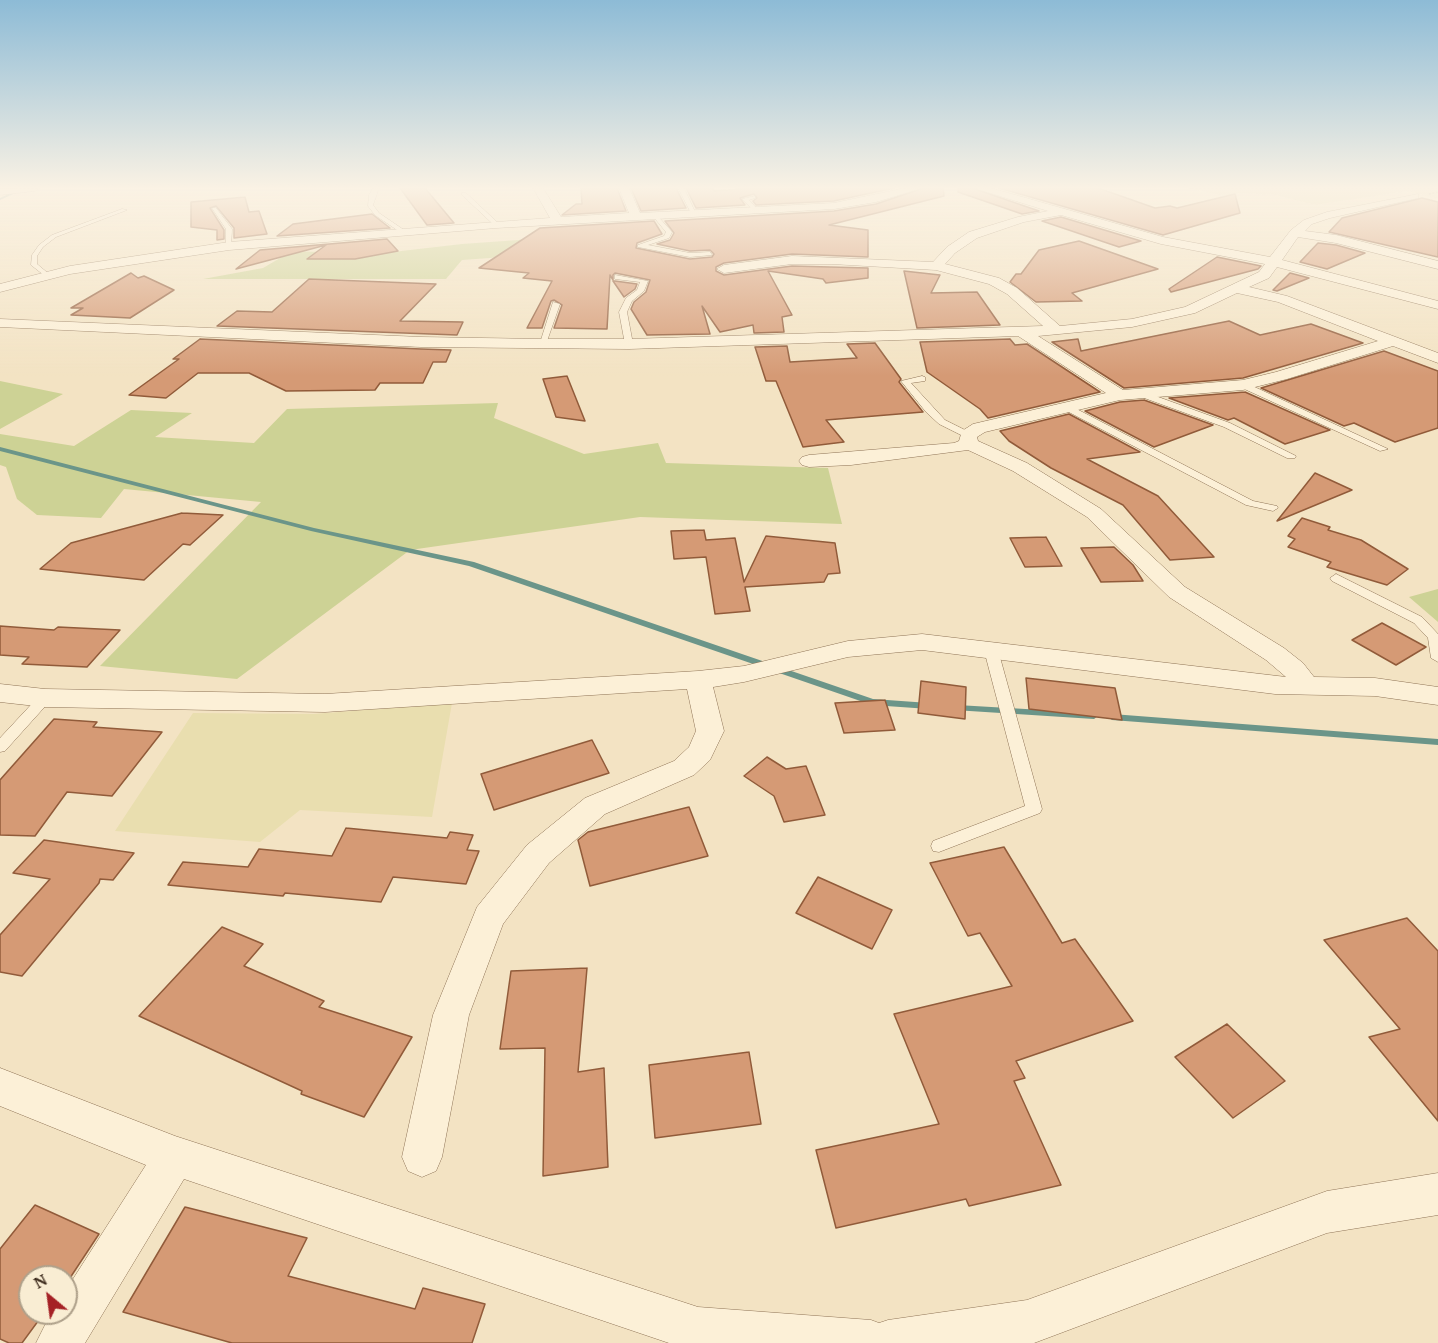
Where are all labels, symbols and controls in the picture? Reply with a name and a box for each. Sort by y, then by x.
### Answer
north arrow [18,1265,78,1325]
text: N [30,1268,51,1294]

